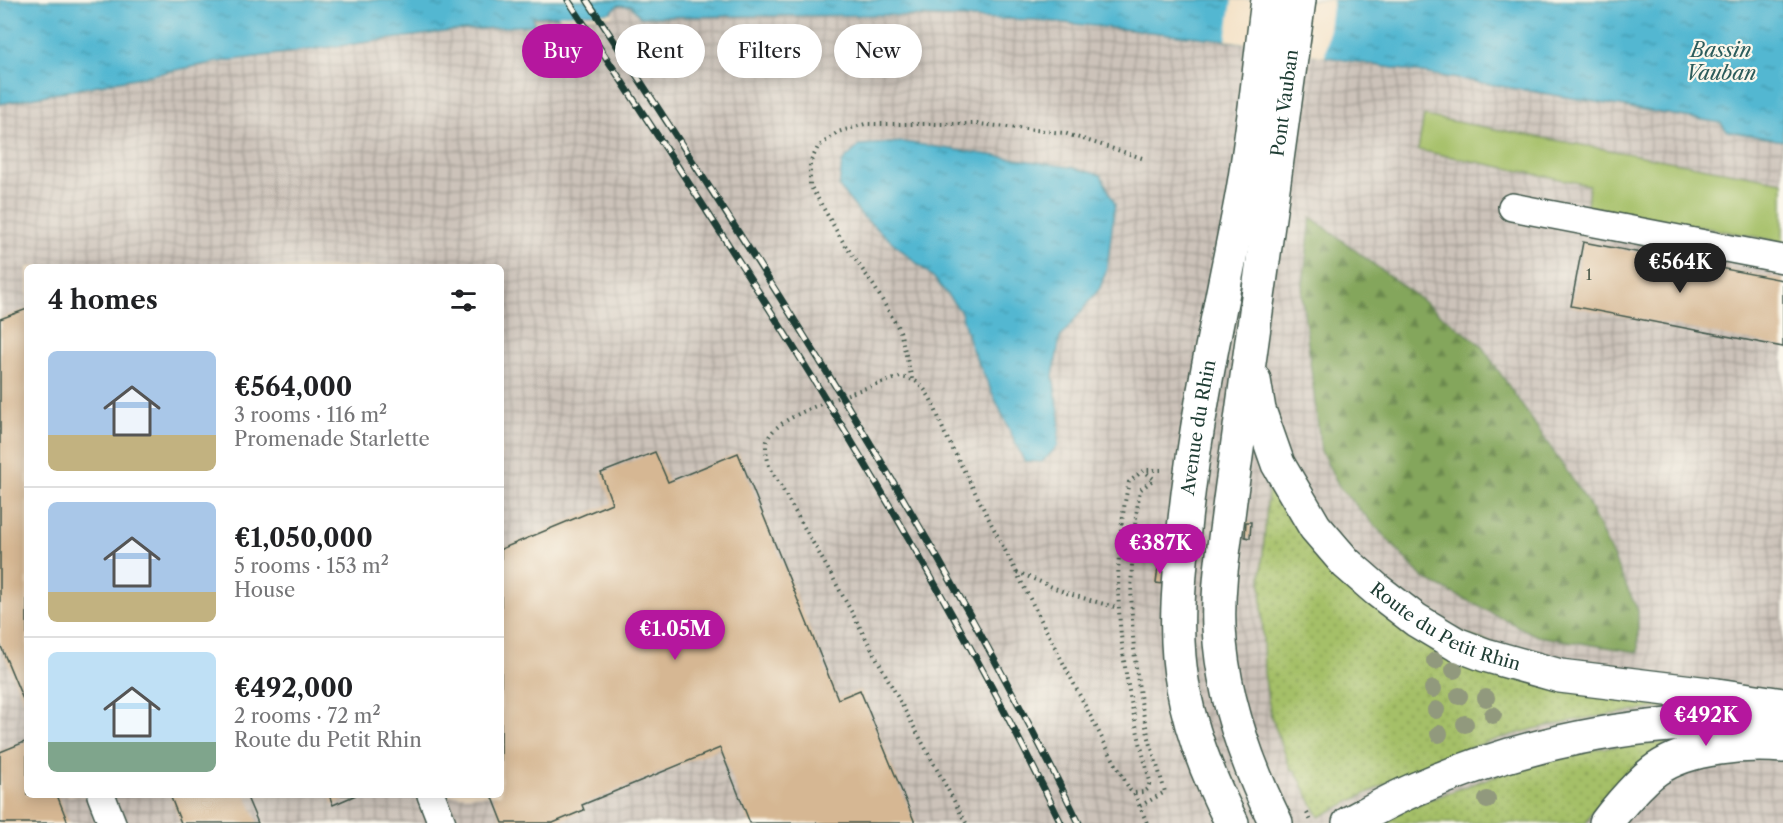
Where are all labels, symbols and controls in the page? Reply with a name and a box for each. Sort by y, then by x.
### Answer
chip: Buy [522,24,603,78]
chip: Rent [615,24,705,78]
chip: Filters [717,24,822,78]
chip: New [834,24,922,78]
water label: Bassin Vauban [1686,38,1756,85]
street label: Pont Vauban [1267,48,1303,158]
pin: €564K [1638,243,1722,294]
text: €564K [1648,250,1712,274]
house number: 1 [1586,265,1593,284]
text: 4 homes [48,284,158,316]
icon: filters [447,284,480,317]
street label: Avenue du Rhin [1177,358,1220,498]
text: €564,000 [234,371,352,403]
icon: home [96,375,168,447]
text: 3 rooms · 116 m² [234,403,387,427]
text: Promenade Starlette [234,427,430,451]
text: €1,050,000 [234,522,373,554]
pin: €387K [1118,524,1202,575]
icon: home [96,526,168,598]
text: €387K [1129,531,1191,555]
text: 5 rooms · 153 m² [234,554,389,578]
text: House [234,578,295,602]
street label: Route du Petit Rhin [1366,578,1523,675]
pin: €1.05M [626,610,724,661]
text: €1.05M [639,617,711,641]
text: €492,000 [234,672,353,704]
icon: home [96,676,168,748]
pin: €492K [1664,696,1748,747]
text: €492K [1674,703,1738,727]
text: 2 rooms · 72 m² [234,704,381,728]
text: Route du Petit Rhin [234,728,422,752]

